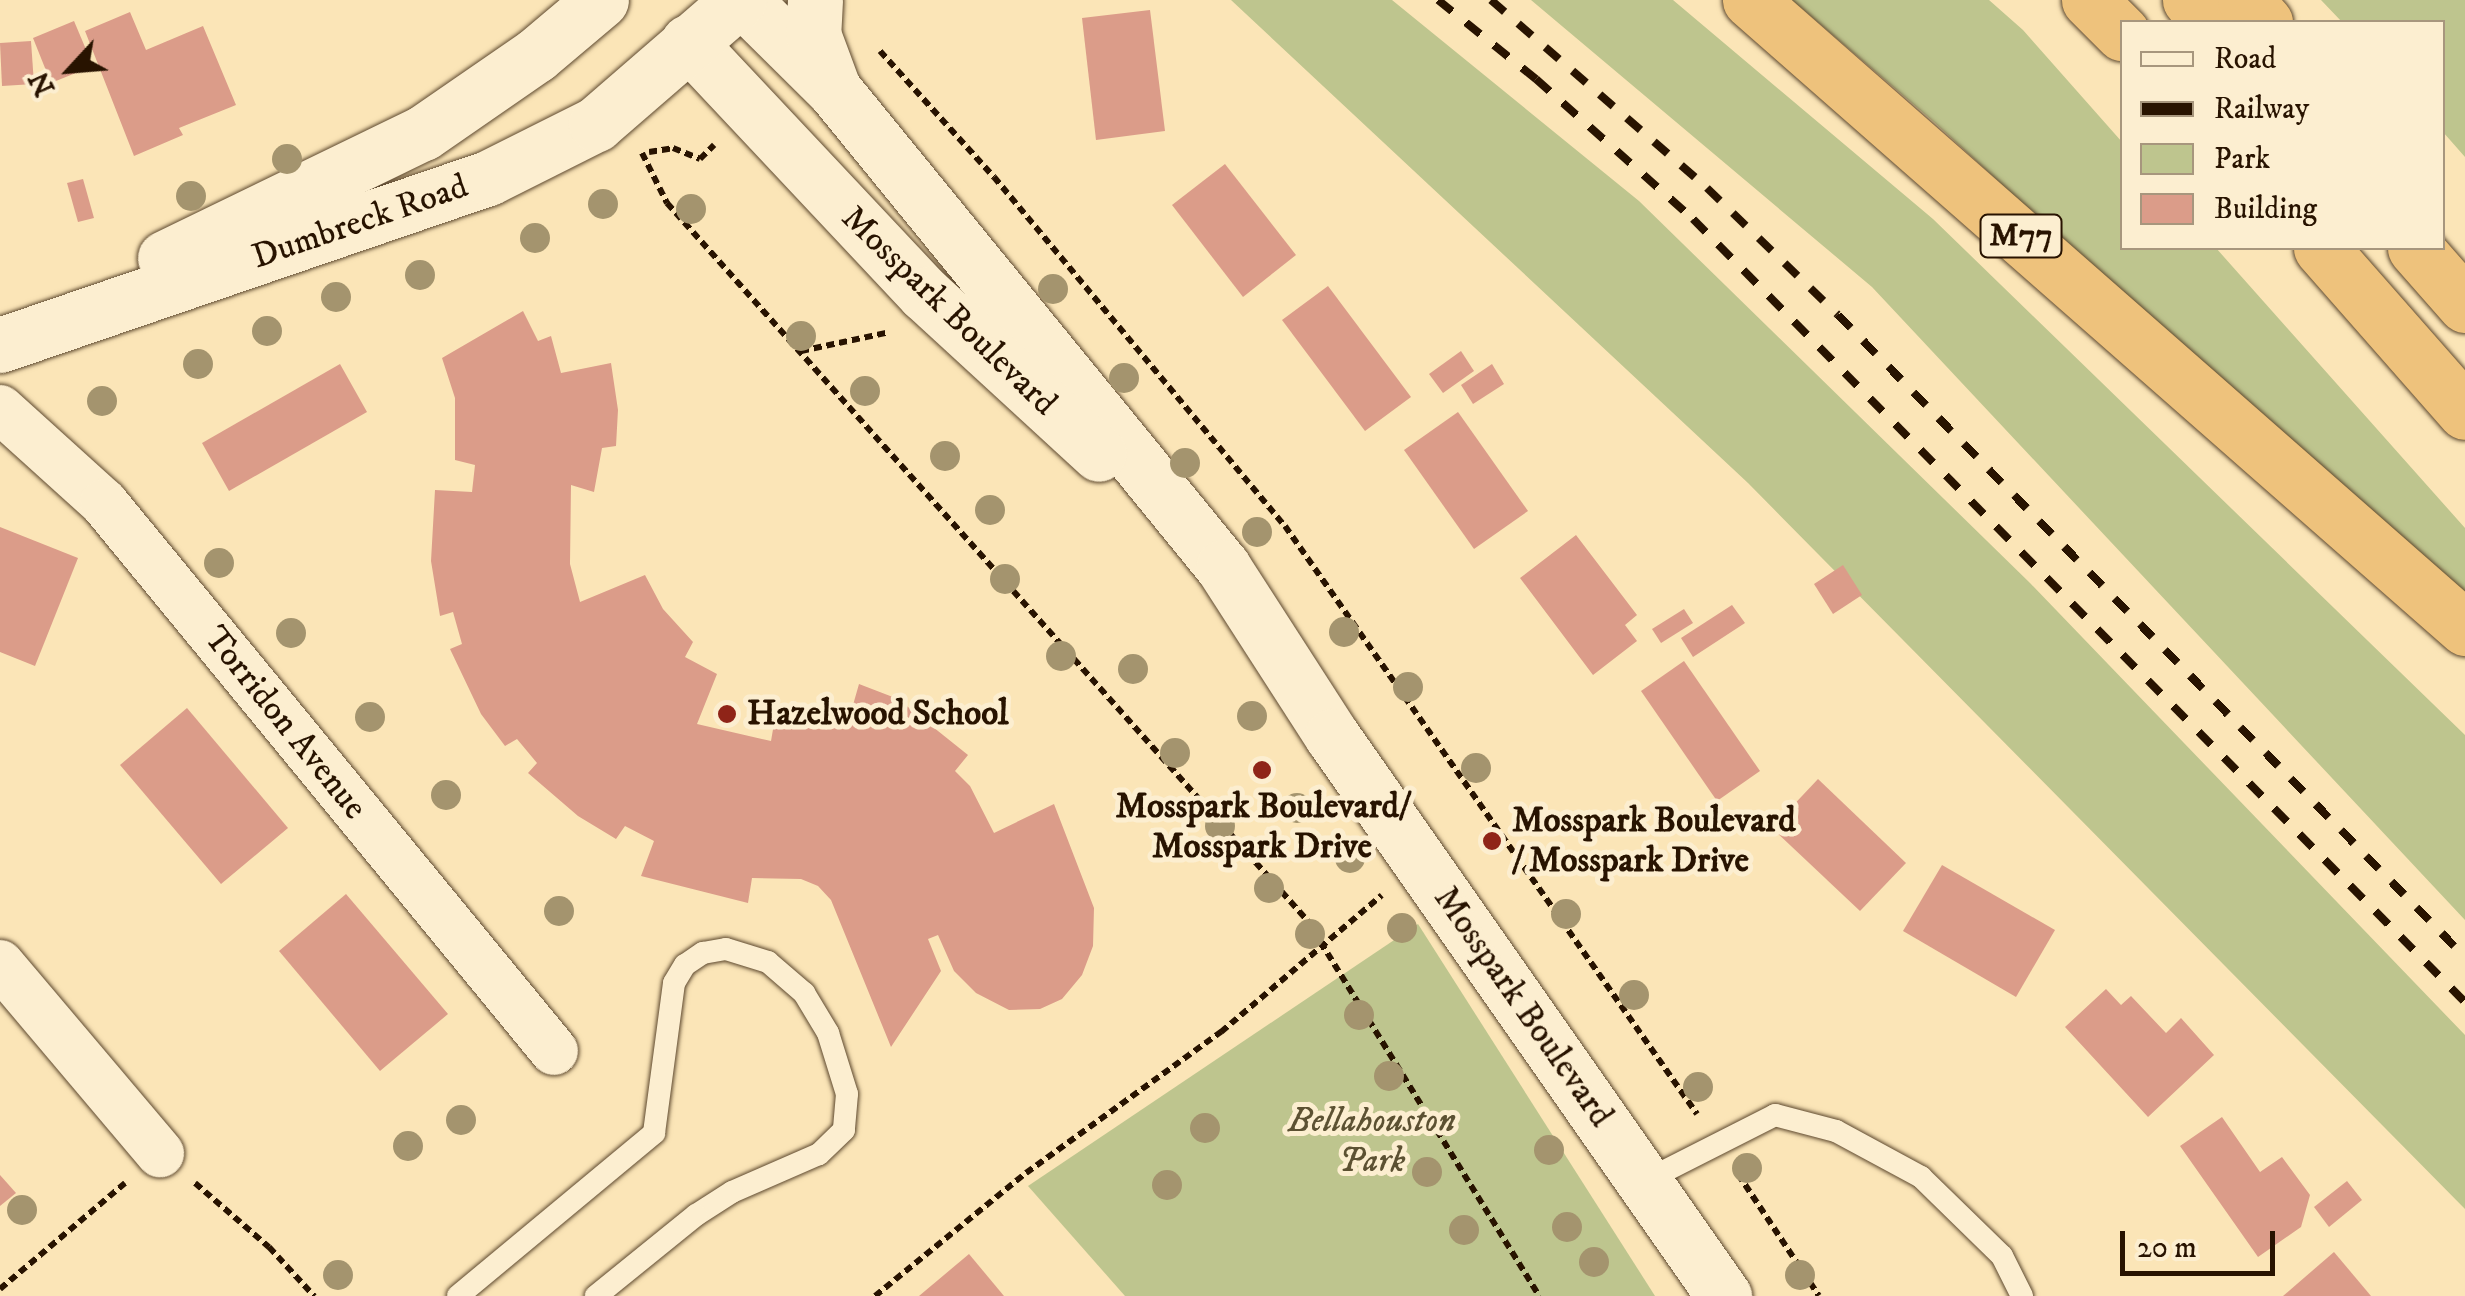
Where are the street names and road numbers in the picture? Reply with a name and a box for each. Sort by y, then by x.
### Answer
street label: Dumbreck Road [247,165,473,279]
street label: Mosspark Boulevard [832,197,1066,425]
road number: M77 [1978,209,2064,263]
street label: Torridon Avenue [194,618,376,828]
street label: Mosspark Boulevard [1424,879,1622,1135]

